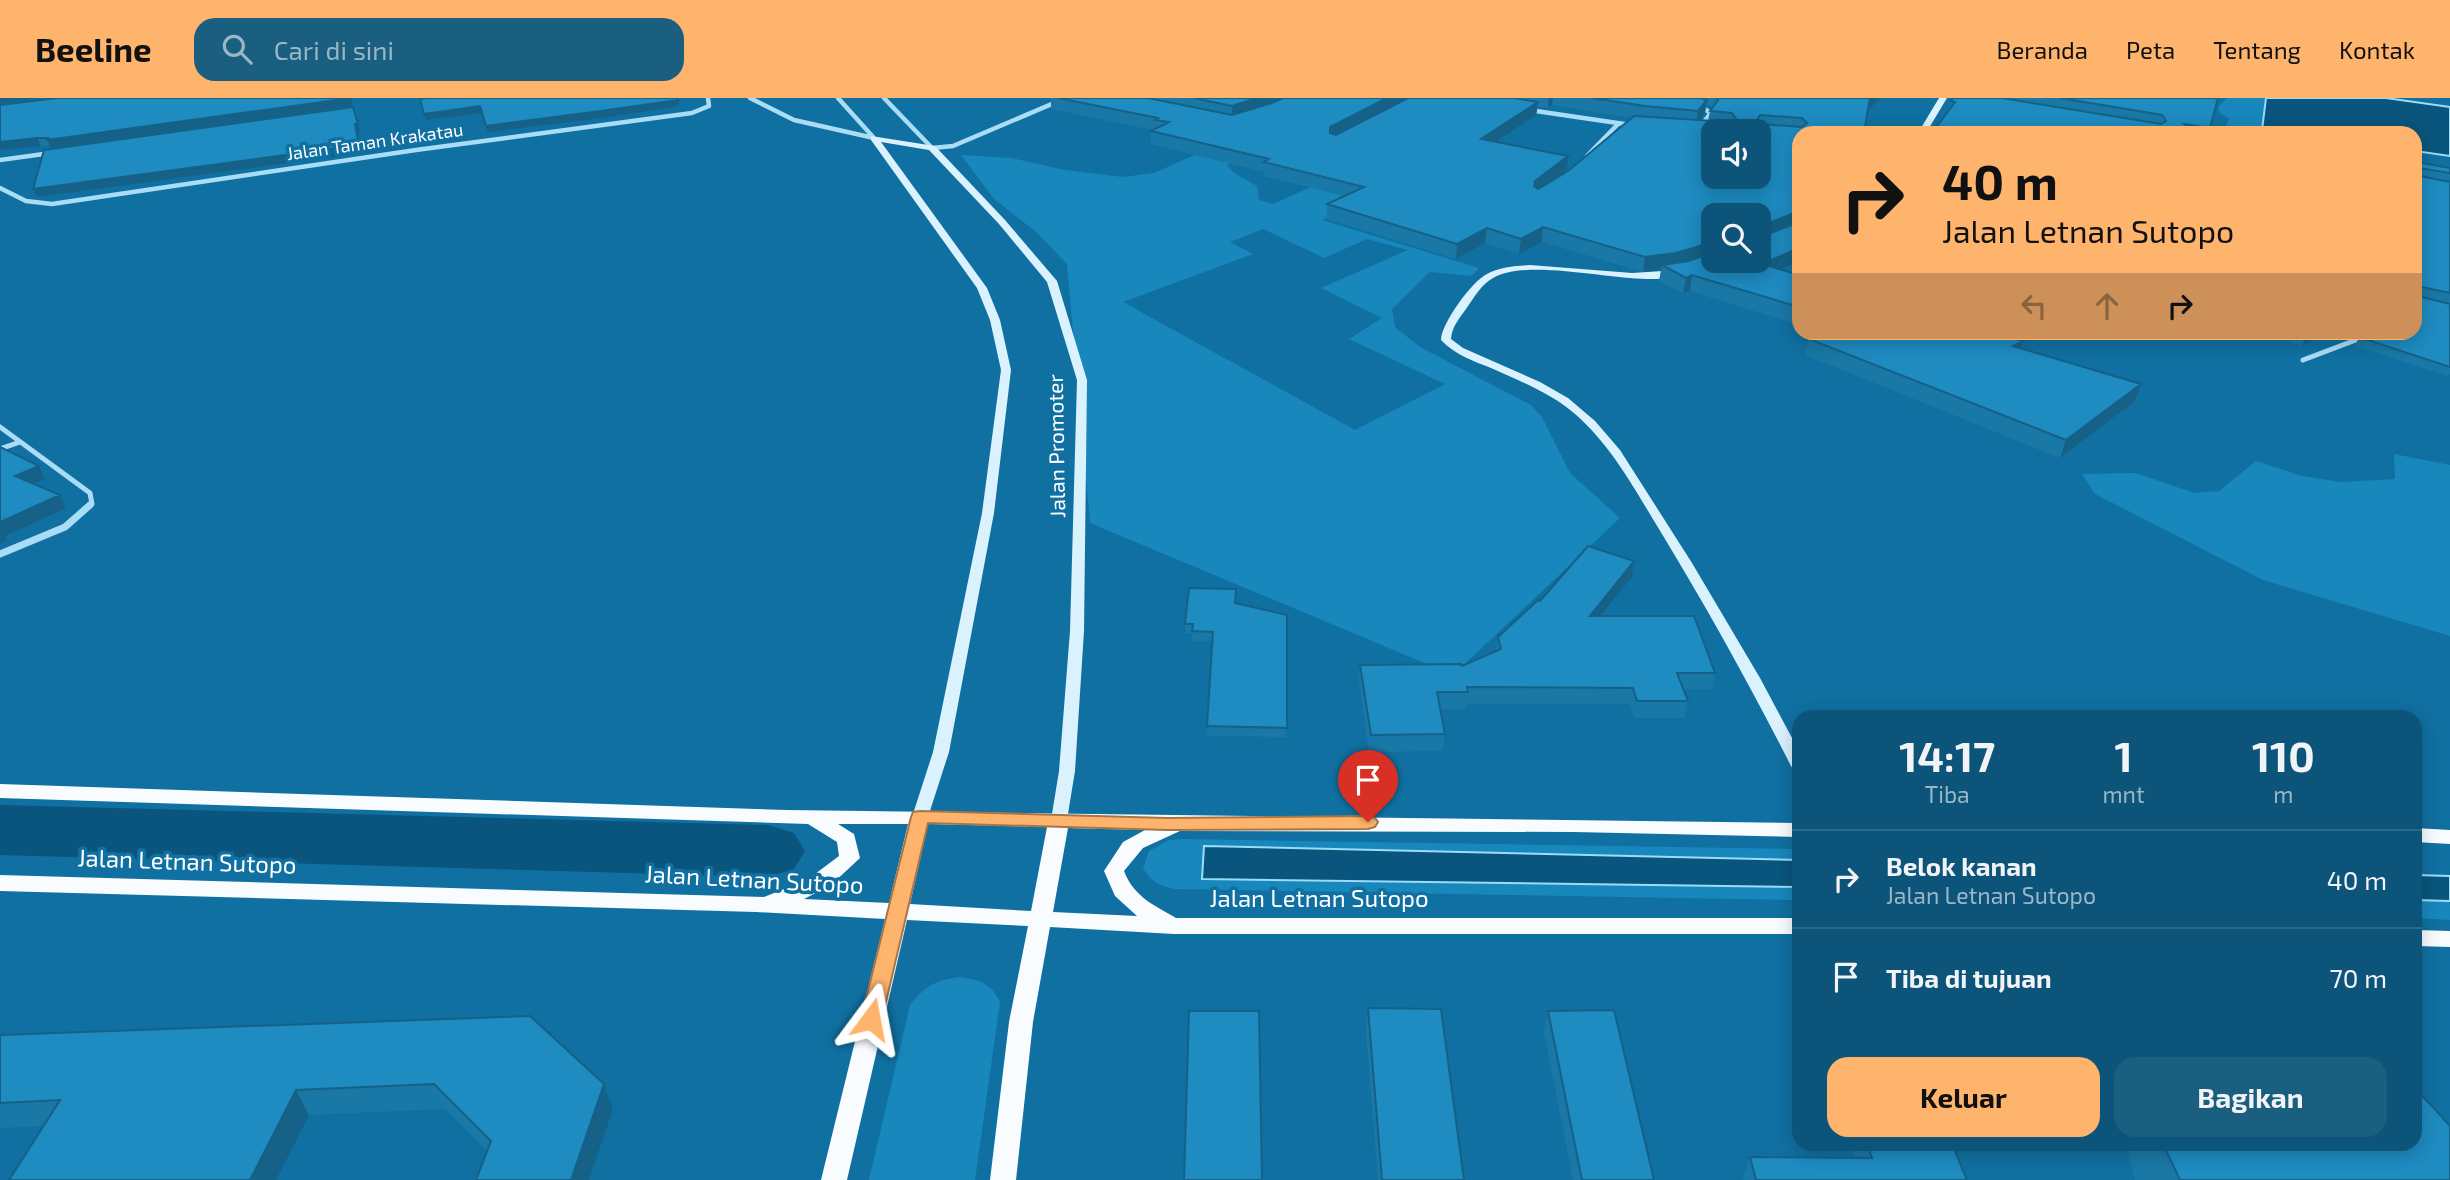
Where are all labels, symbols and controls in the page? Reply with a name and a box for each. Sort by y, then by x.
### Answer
search box [194,18,684,81]
text: Beeline [35,29,152,69]
icon: search [218,30,256,68]
text: Cari di sini [274,34,394,65]
text: Beranda [1997,35,2088,64]
text: Peta [2126,35,2175,64]
text: Tentang [2213,35,2301,64]
text: Kontak [2339,35,2415,64]
street label: Jalan Taman Krakatau [285,118,464,164]
map controls [1701,119,1771,273]
button: sound [1701,119,1771,189]
text: 40 m [1942,151,2058,210]
icon: right [1827,154,1918,245]
button: search [1701,203,1771,273]
text: Jalan Letnan Sutopo [1942,211,2234,249]
icon: left [2015,287,2053,325]
icon: ahead [2088,287,2126,325]
icon: right [2161,287,2199,325]
street label: Jalan Promoter [1042,373,1069,518]
text: 14:17 [1899,730,1995,780]
text: 1 [2115,730,2133,780]
text: 110 [2252,730,2315,780]
pin [1338,750,1398,822]
icon: arrive [1349,761,1387,799]
text: Tiba [1925,780,1970,808]
text: mnt [2102,780,2145,808]
text: m [2273,780,2293,808]
street label: Jalan Letnan Sutopo [77,842,297,879]
text: Belok kanan [1886,850,2037,881]
street label: Jalan Letnan Sutopo [644,858,864,899]
icon: right [1827,860,1865,898]
text: 40 m [2327,864,2387,895]
text: Jalan Letnan Sutopo [1886,881,2096,909]
street label: Jalan Letnan Sutopo [1209,883,1429,912]
icon: arrive [1827,958,1865,996]
text: Tiba di tujuan [1886,962,2052,993]
text: 70 m [2329,962,2387,993]
position arrow [834,982,908,1056]
button: Keluar [1827,1057,2100,1137]
button: Bagikan [2114,1057,2387,1137]

